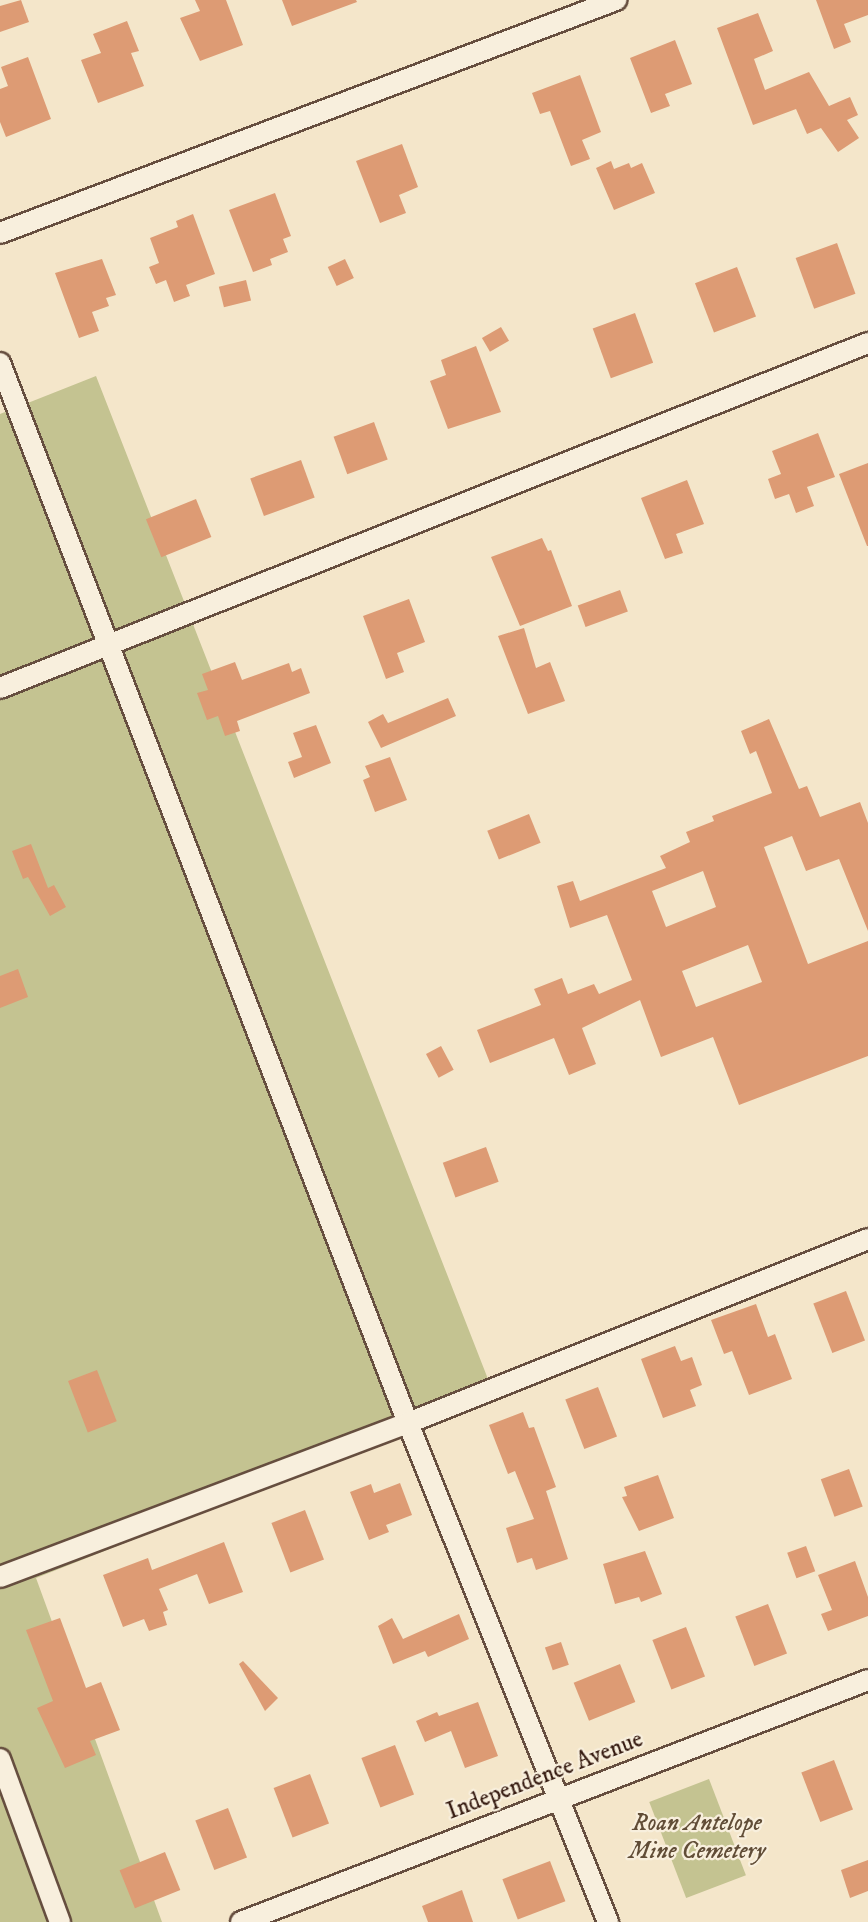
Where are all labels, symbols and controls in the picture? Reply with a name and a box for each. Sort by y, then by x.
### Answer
street label: Independence Avenue [443,1725,647,1827]
park label: Roan Antelope Mine Cemetery [629,1810,765,1866]

